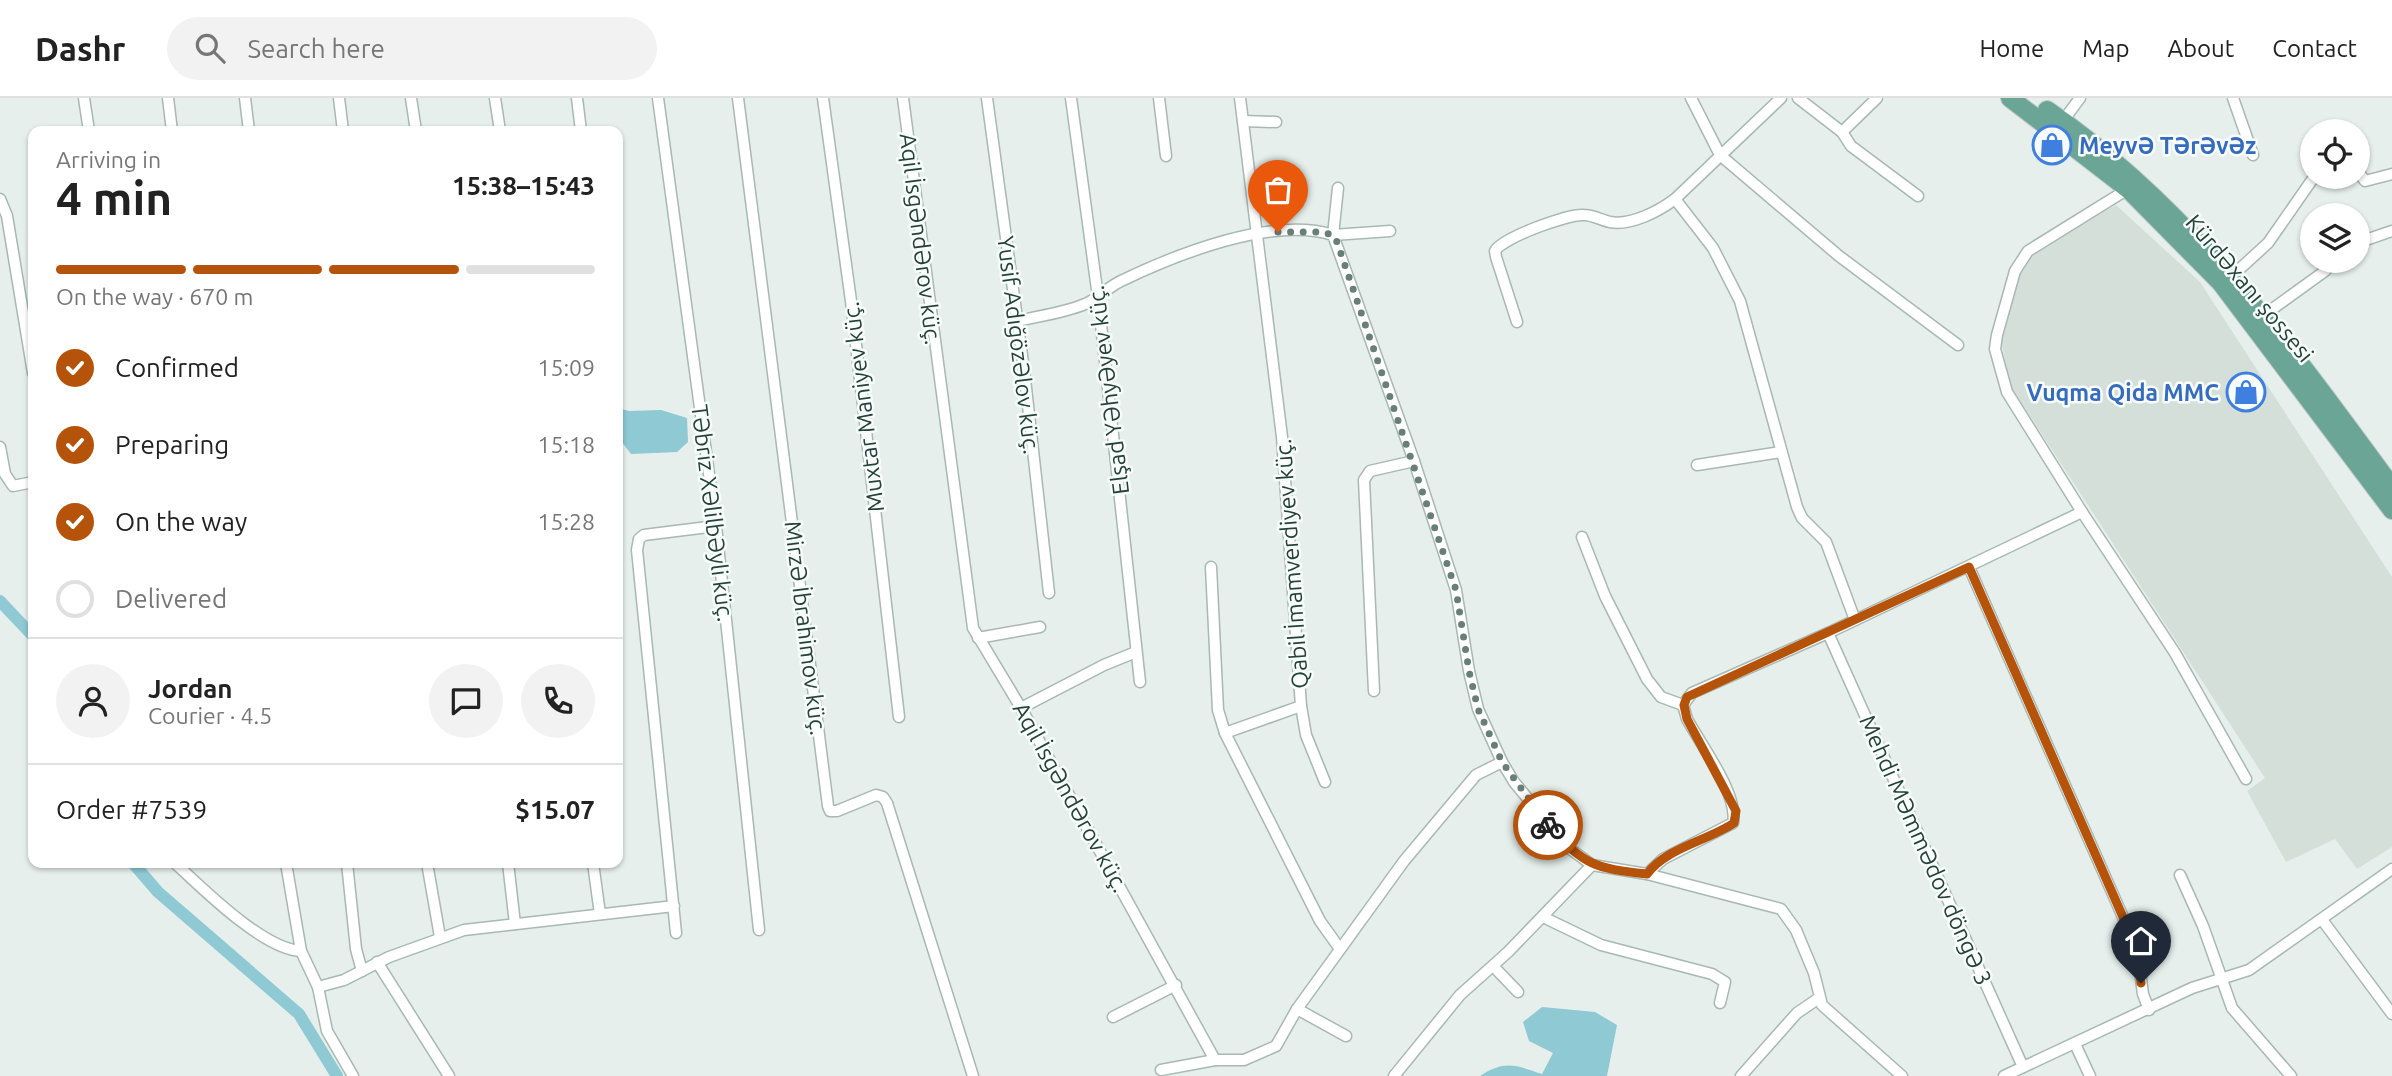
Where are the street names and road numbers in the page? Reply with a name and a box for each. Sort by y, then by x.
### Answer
street label: Aqil İsgəndərov küç. [896,132,946,346]
street label: Kürdəxanı şossesi [2181,209,2319,367]
street label: Yusif Adığözəlov küç. [993,234,1045,456]
street label: Elşad Yəhyəyev küç. [1083,284,1133,496]
street label: Muxtar Maniyev küç. [838,300,888,514]
street label: Təbriz Xəlilbəyli küç. [687,403,739,623]
street label: Qabil İmamverdiyev küç. [1270,438,1312,690]
street label: Mirzə İbrahimov küç. [780,519,832,737]
street label: Aqil İsgəndərov küç. [1008,698,1134,896]
street label: Mehdi Məmmədov döngə 3 [1855,711,1997,989]

